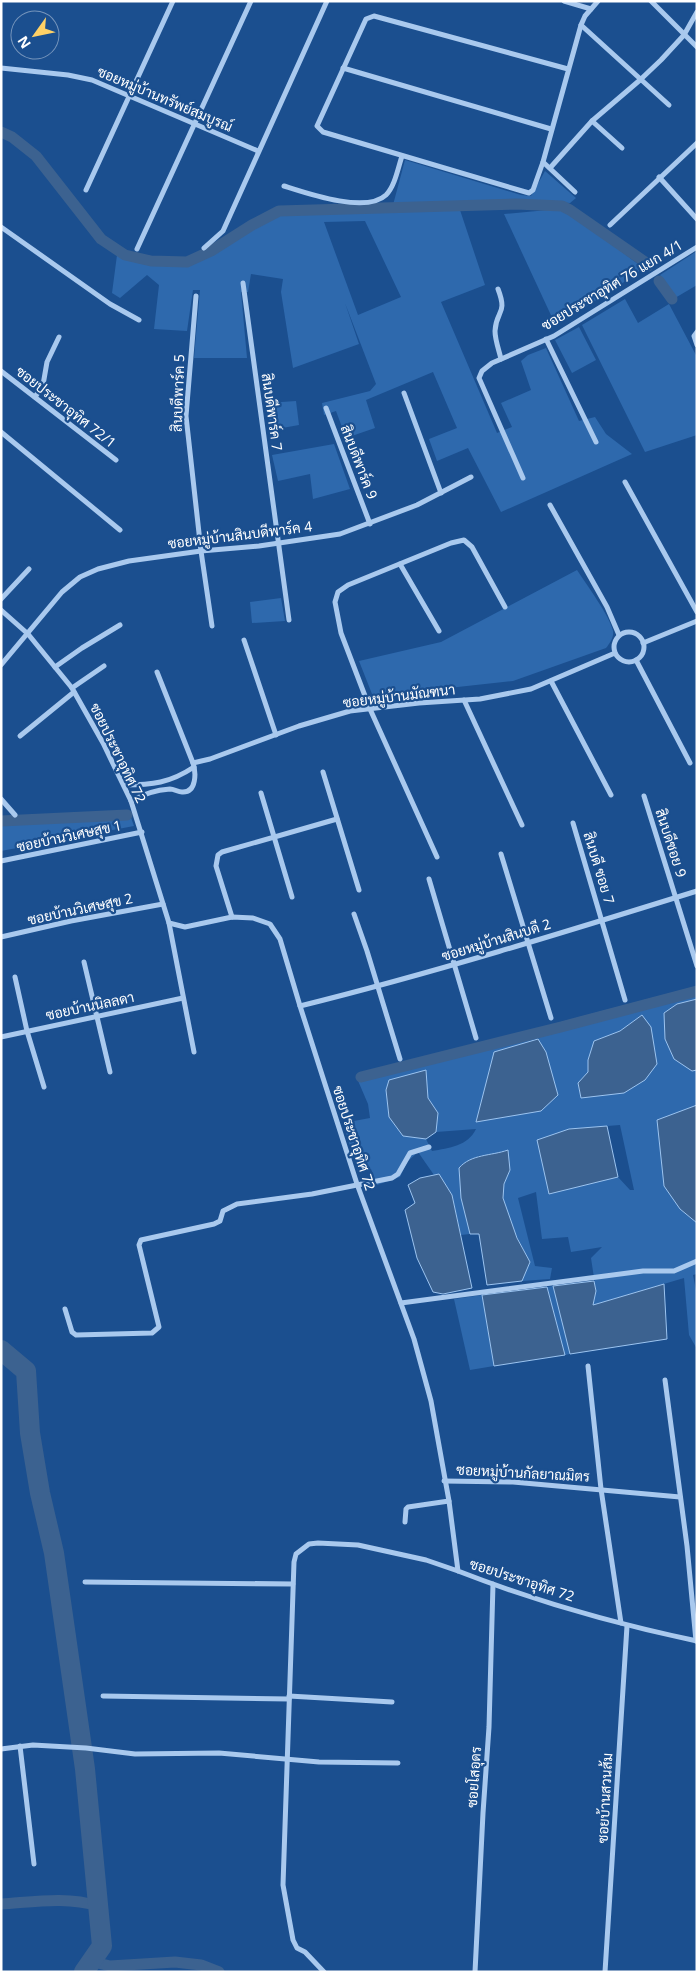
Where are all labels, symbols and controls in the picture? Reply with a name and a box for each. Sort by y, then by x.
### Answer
north arrow [10,10,60,60]
text: N [13,32,35,52]
street label: ซอยหมู่บ้านทรัพย์สมบูรณ์ [94,61,236,137]
street label: ซอยประชาอุทิศ 76 แยก 4/1 [538,235,686,335]
street label: สินบดีพาร์ค 5 [167,354,188,432]
street label: ซอยประชาอุทิศ 72/1 [12,361,120,453]
street label: สินบดีพาร์ค 7 [258,372,287,452]
street label: สินบดีพาร์ค 9 [337,422,382,502]
street label: ซอยหมู่บ้านสินบดีพาร์ค 4 [167,516,313,554]
street label: ซอยหมู่บ้านมัณฑนา [342,679,456,713]
street label: ซอยประชาอุทิศ 72 [85,700,151,806]
street label: สินบดีซอย 9 [651,806,691,879]
street label: ซอยบ้านวิเศษสุข 1 [15,815,123,857]
street label: สินบดี ซอย 7 [580,829,619,906]
street label: ซอยบ้านวิเศษสุข 2 [26,888,134,930]
street label: ซอยหมู่บ้านสินบดี 2 [439,914,553,966]
street label: ซอยบ้านนิลลดา [44,987,136,1024]
street label: ซอยประชาอุทิศ 72 [328,1083,380,1193]
street label: ซอยหมู่บ้านกัลยาณมิตร [456,1460,590,1486]
street label: ซอยประชาอุทิศ 72 [467,1554,577,1606]
street label: ซอยโสอุดร [462,1745,486,1808]
street label: ซอยบ้านสวนส้ม [593,1752,616,1844]

